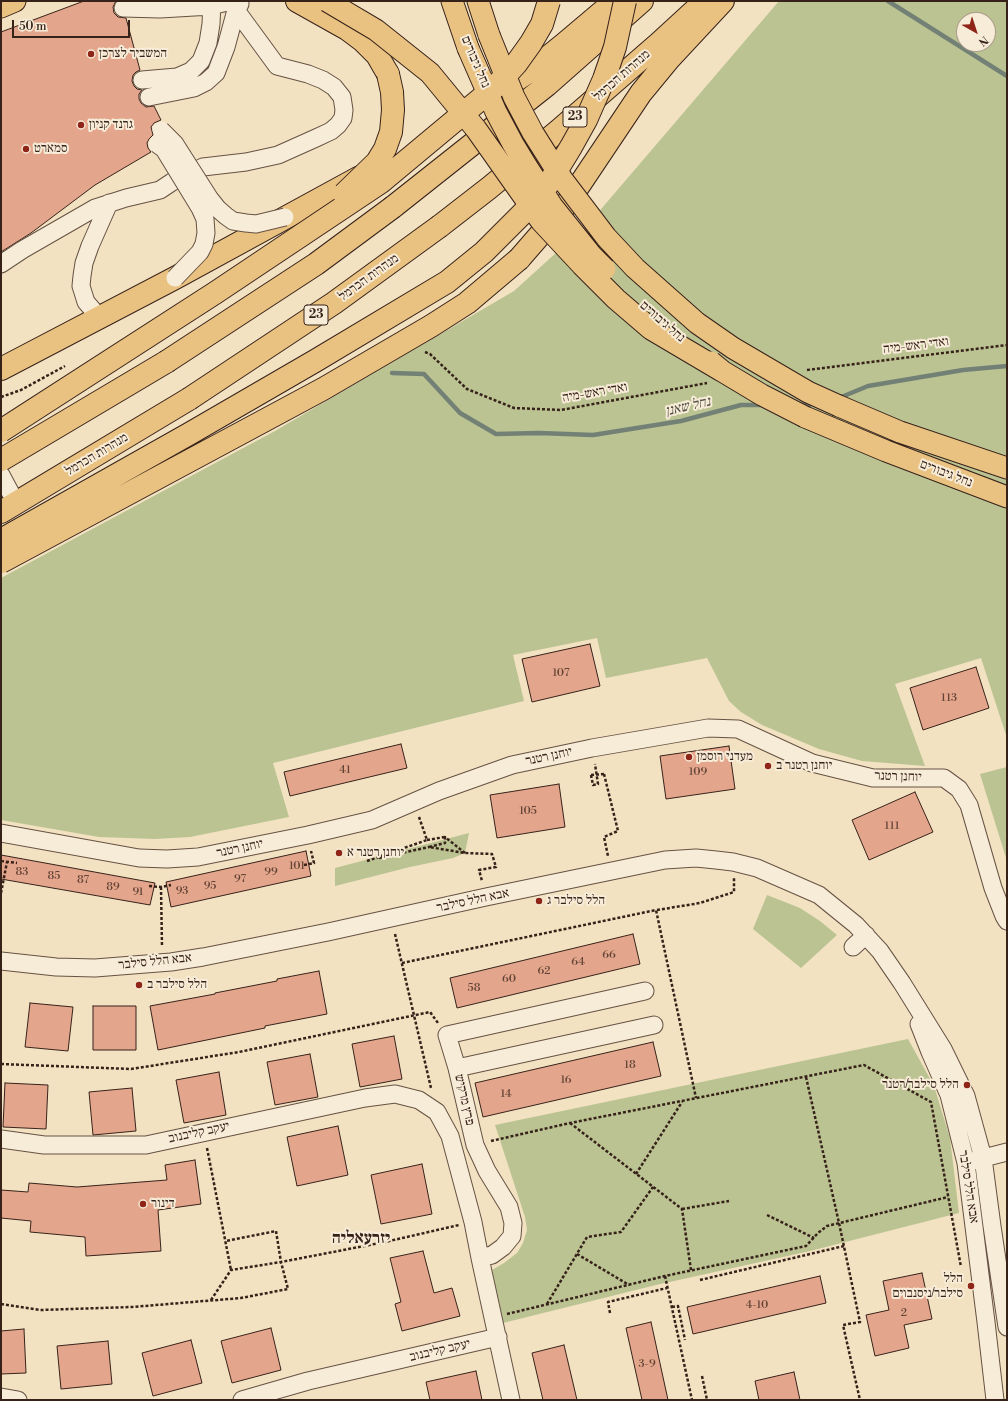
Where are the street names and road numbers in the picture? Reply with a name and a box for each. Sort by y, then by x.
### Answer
street label: נחל גיבורים [457,34,493,90]
street label: מנהרות הכרמל [590,47,654,105]
road number: 23 [563,107,587,127]
street label: מנהרות הכרמל [336,251,402,305]
street label: נחל גיבורים [636,298,688,346]
road number: 23 [304,305,328,325]
street label: ואדי ראש-מיה [882,334,950,358]
street label: ואדי ראש-מיה [561,380,629,406]
street label: מנהרות הכרמל [63,430,131,480]
street label: נחל גיבורים [918,457,974,491]
street label: יוחנן רטנר [524,744,574,770]
street label: יוחנן רטנר [874,768,922,786]
street label: יוחנן רטנר [215,836,265,862]
street label: אבא הלל סילבר [435,886,511,916]
street label: אבא הלל סילבר [118,950,192,974]
street label: פרץ מרקיש [451,1073,477,1127]
street label: יעקב קליבנוב [167,1119,231,1147]
street label: אבא הלל סילבר [955,1149,981,1225]
street label: יעקב קליבנוב [408,1336,472,1366]

